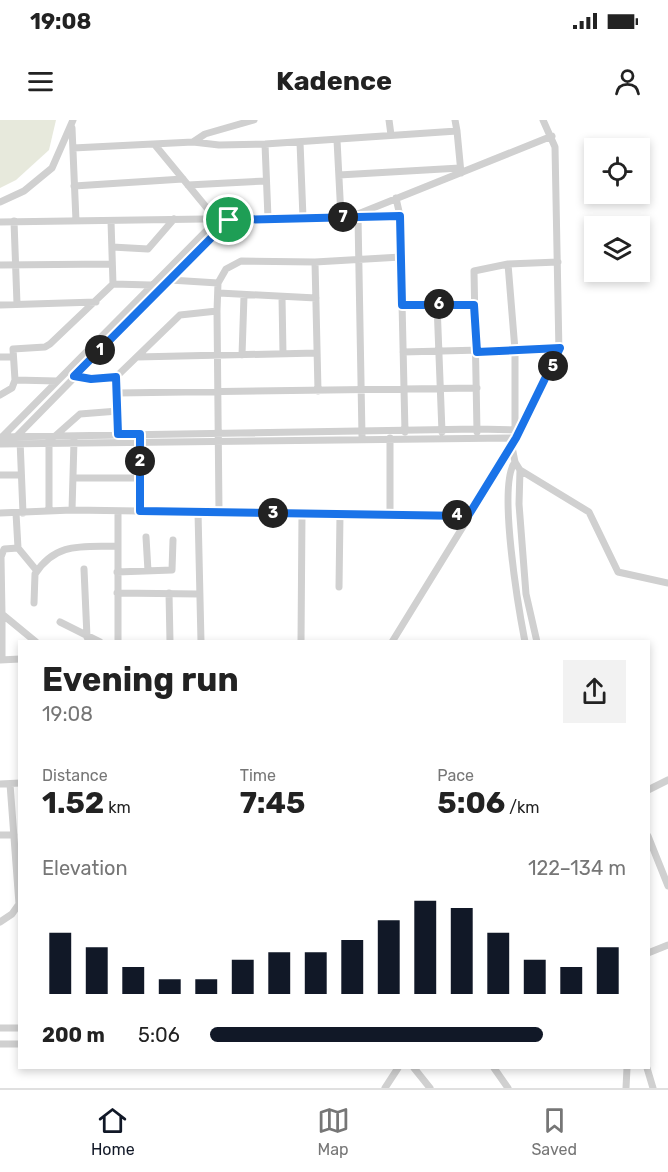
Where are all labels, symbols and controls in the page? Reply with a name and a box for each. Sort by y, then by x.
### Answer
text: 19:08 [30,8,91,35]
icon: menu [24,65,57,98]
text: Kadence [276,65,392,97]
icon: person [611,65,644,98]
map controls [584,138,650,282]
button: locate [584,138,650,204]
pin [203,194,254,245]
pin: 7 [328,202,358,232]
icon: arrive [212,203,245,236]
text: 7 [338,207,348,226]
button: layers [584,216,650,282]
pin: 6 [424,289,454,319]
text: 6 [434,294,444,313]
pin: 1 [85,335,115,365]
text: 1 [96,340,104,359]
pin: 5 [538,351,568,381]
text: 5 [548,356,558,375]
pin: 2 [125,446,155,476]
text: 2 [135,451,145,470]
pin: 3 [258,498,288,528]
pin: 4 [442,500,472,530]
text: 3 [268,503,278,522]
text: 4 [452,505,462,524]
text: Evening run [42,660,239,699]
button: share [563,660,626,723]
text: 19:08 [42,702,93,726]
text: Distance [42,766,108,785]
text: Time [240,766,276,785]
text: Pace [437,766,474,785]
text: 1.52 [42,785,104,821]
text: 7:45 [240,785,305,821]
text: 5:06 [437,785,505,821]
text: km [104,798,131,817]
text: /km [505,798,540,817]
text: Elevation [42,856,128,880]
text: 122–134 m [528,856,626,880]
text: 200 m [42,1023,105,1047]
text: 5:06 [138,1023,180,1047]
tab: Home [91,1104,135,1159]
tab: Map [317,1104,350,1159]
tab: Saved [531,1104,577,1159]

